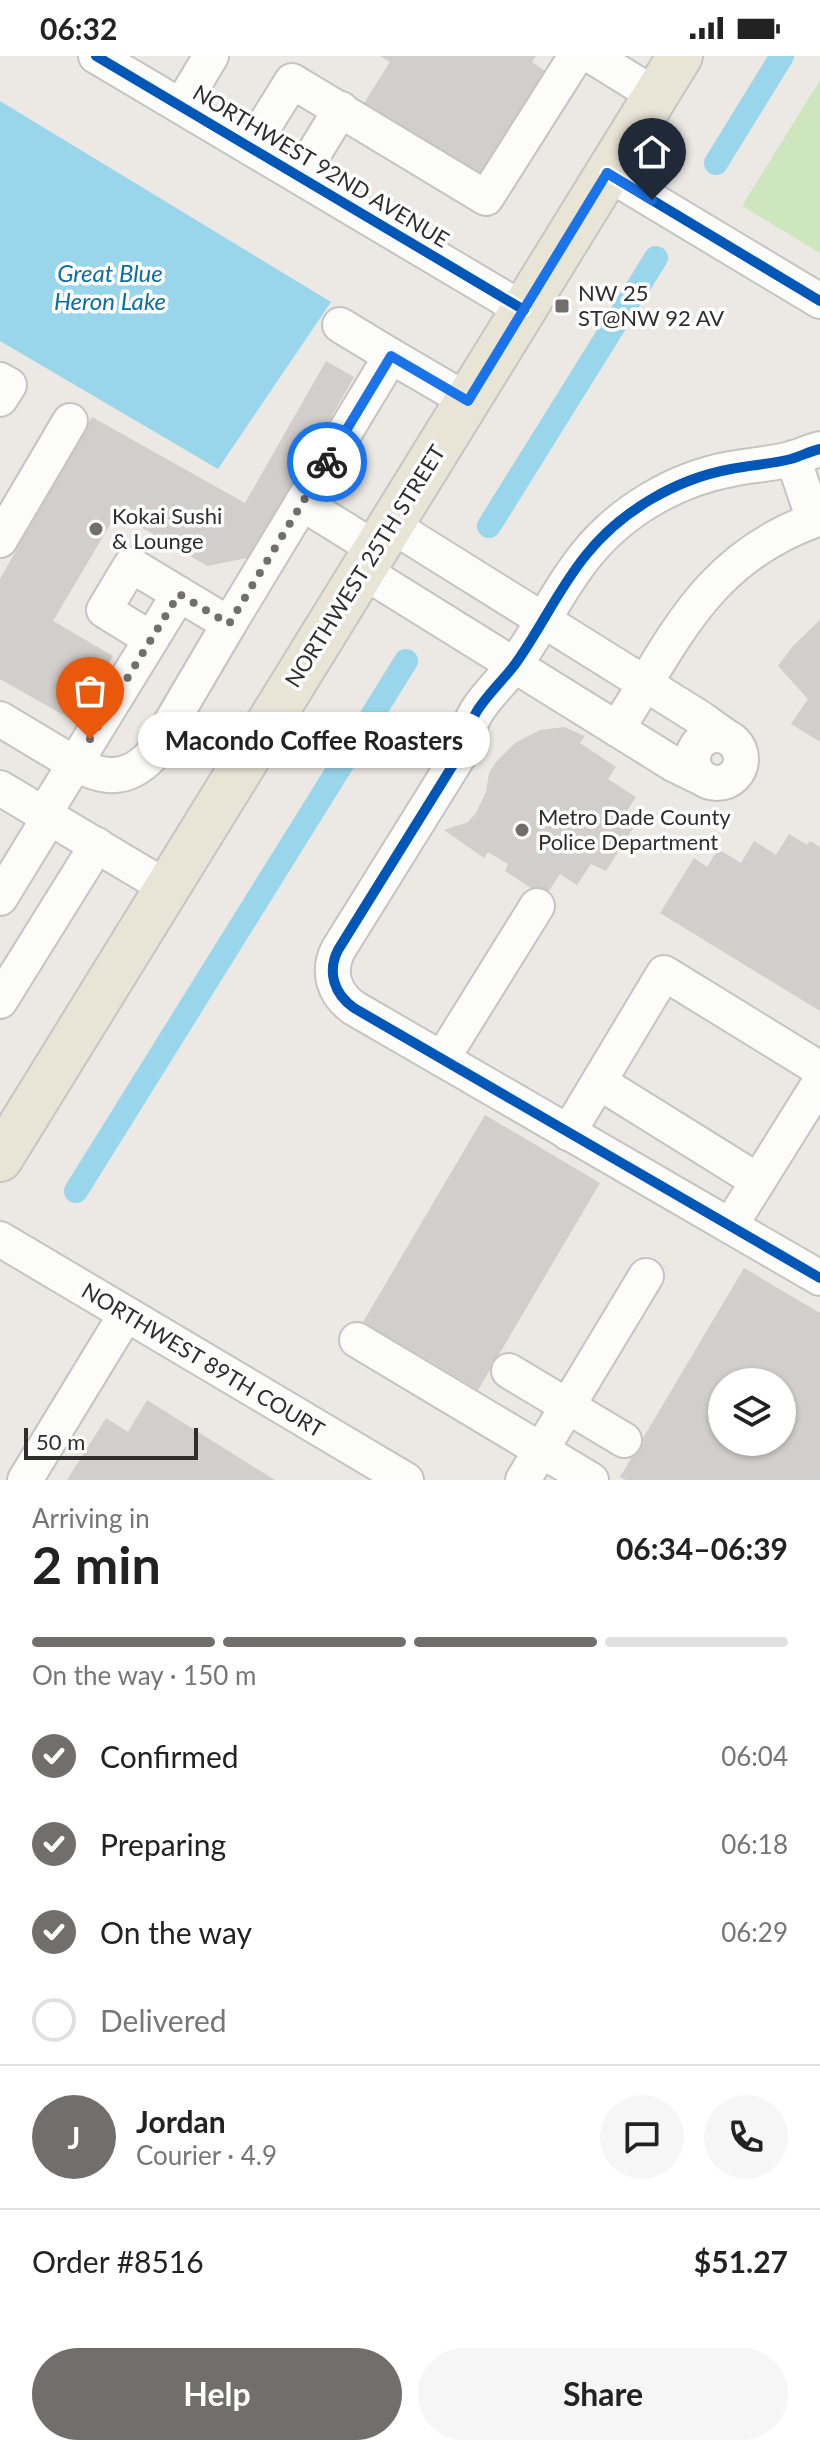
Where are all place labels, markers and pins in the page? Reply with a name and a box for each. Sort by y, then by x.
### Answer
pin [618,118,686,200]
place label: NW 25 ST@NW 92 AV [578,279,724,331]
marker: NW 25 ST@NW 92 AV [553,297,571,315]
place label: Kokai Sushi & Lounge [112,502,222,554]
marker: Kokai Sushi & Lounge [87,520,105,538]
pin [56,657,124,739]
callout: Macondo Coffee Roasters [138,711,490,767]
place label: Metro Dade County Police Department [538,803,731,855]
marker: Metro Dade County Police Department [513,821,531,839]

